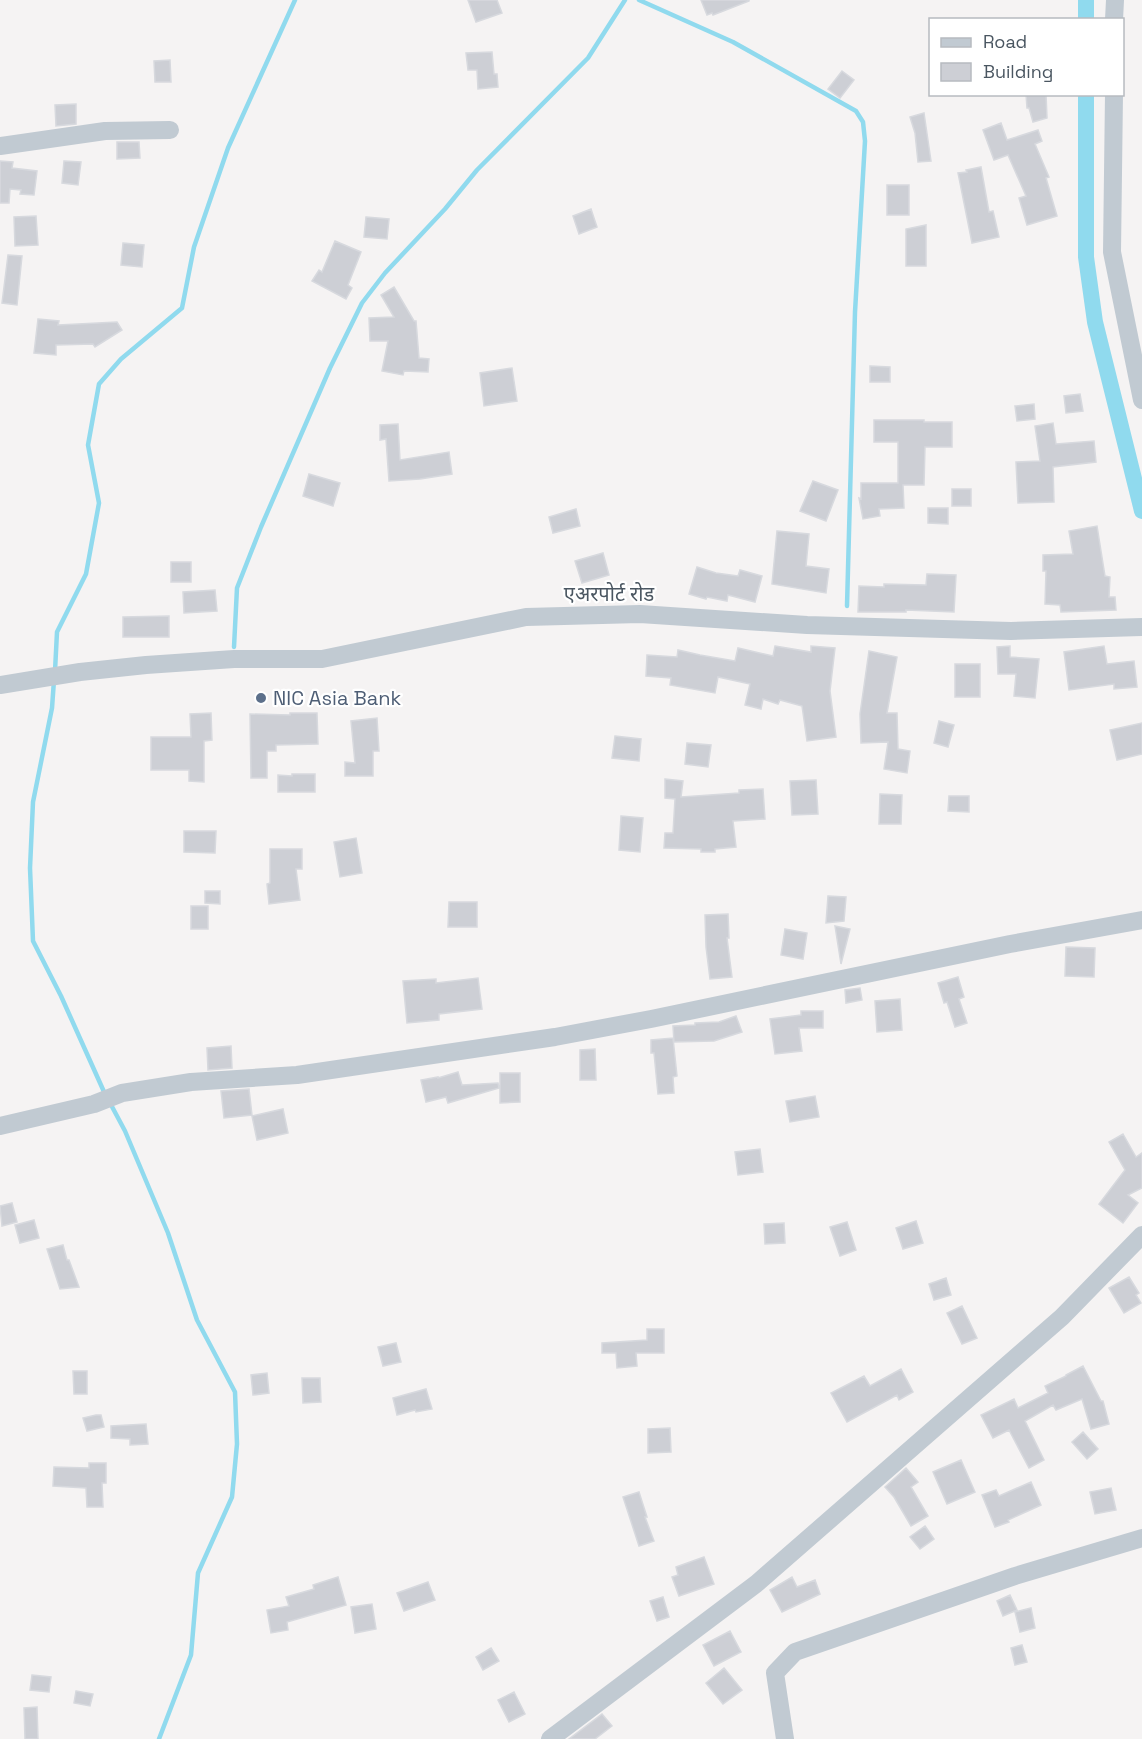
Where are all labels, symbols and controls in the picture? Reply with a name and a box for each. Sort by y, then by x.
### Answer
legend [929,18,1124,96]
text: Road [983,30,1027,53]
text: Building [983,60,1053,83]
street label: एअरपोर्ट रोड [564,581,654,607]
place label: NIC Asia Bank [273,685,402,711]
marker: NIC Asia Bank [254,691,268,705]

